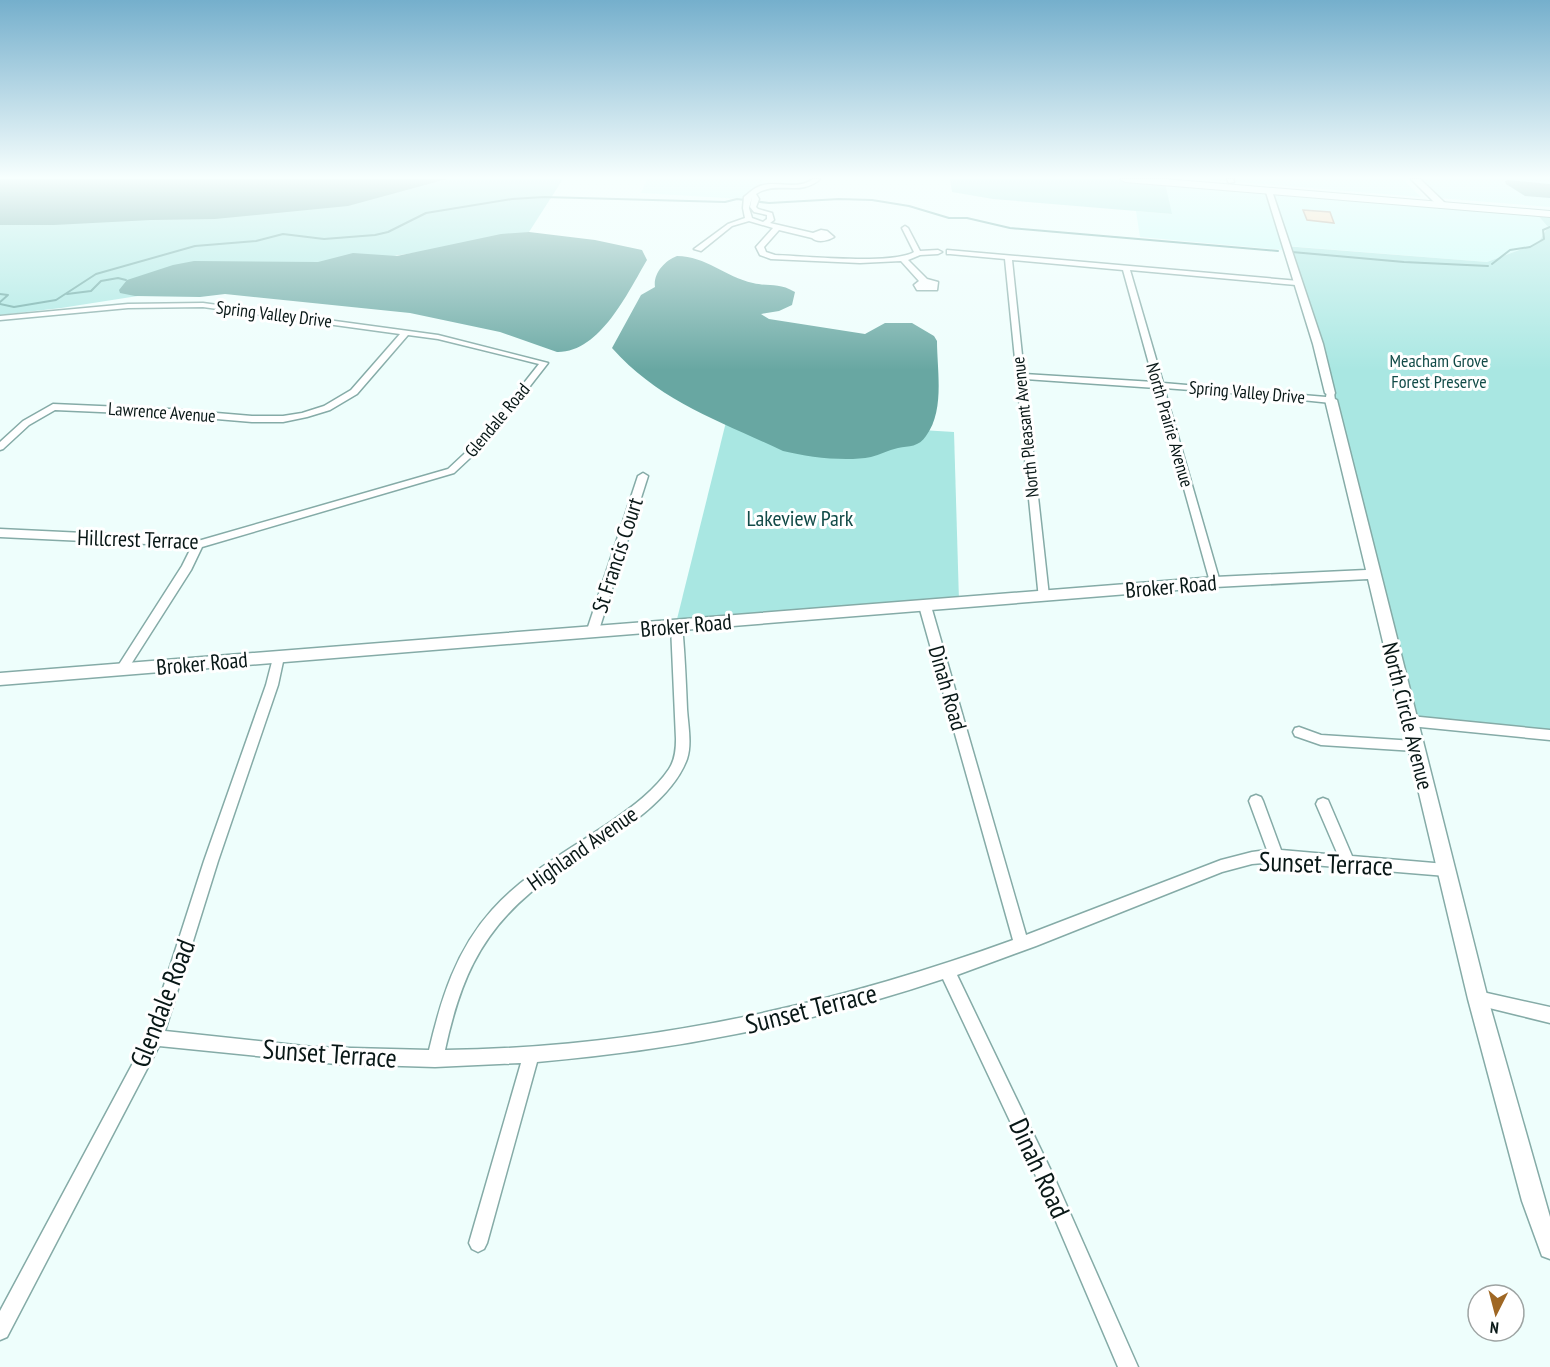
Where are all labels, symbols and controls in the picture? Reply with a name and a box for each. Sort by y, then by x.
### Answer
street label: Spring Valley Drive [215,295,333,333]
park label: Meacham Grove Forest Preserve [1390,349,1488,393]
street label: North Pleasant Avenue [1006,355,1044,499]
street label: North Prairie Avenue [1141,360,1199,490]
street label: Spring Valley Drive [1188,375,1306,409]
street label: Glendale Road [459,378,535,462]
street label: Lawrence Avenue [107,397,217,427]
street label: St Francis Court [585,494,649,616]
park label: Lakeview Park [747,504,854,532]
street label: Hillcrest Terrace [77,523,199,555]
street label: Broker Road [1124,568,1218,604]
street label: Broker Road [639,607,733,643]
street label: North Circle Avenue [1376,639,1440,793]
street label: Dinah Road [923,642,973,734]
street label: Broker Road [155,645,249,681]
street label: Highland Avenue [521,800,643,896]
street label: Sunset Terrace [1258,844,1394,882]
street label: Glendale Road [122,934,202,1072]
street label: Sunset Terrace [742,975,880,1041]
street label: Sunset Terrace [262,1031,398,1075]
street label: Dinah Road [1002,1113,1078,1223]
north arrow [1466,1283,1526,1343]
text: N [1489,1318,1500,1338]

